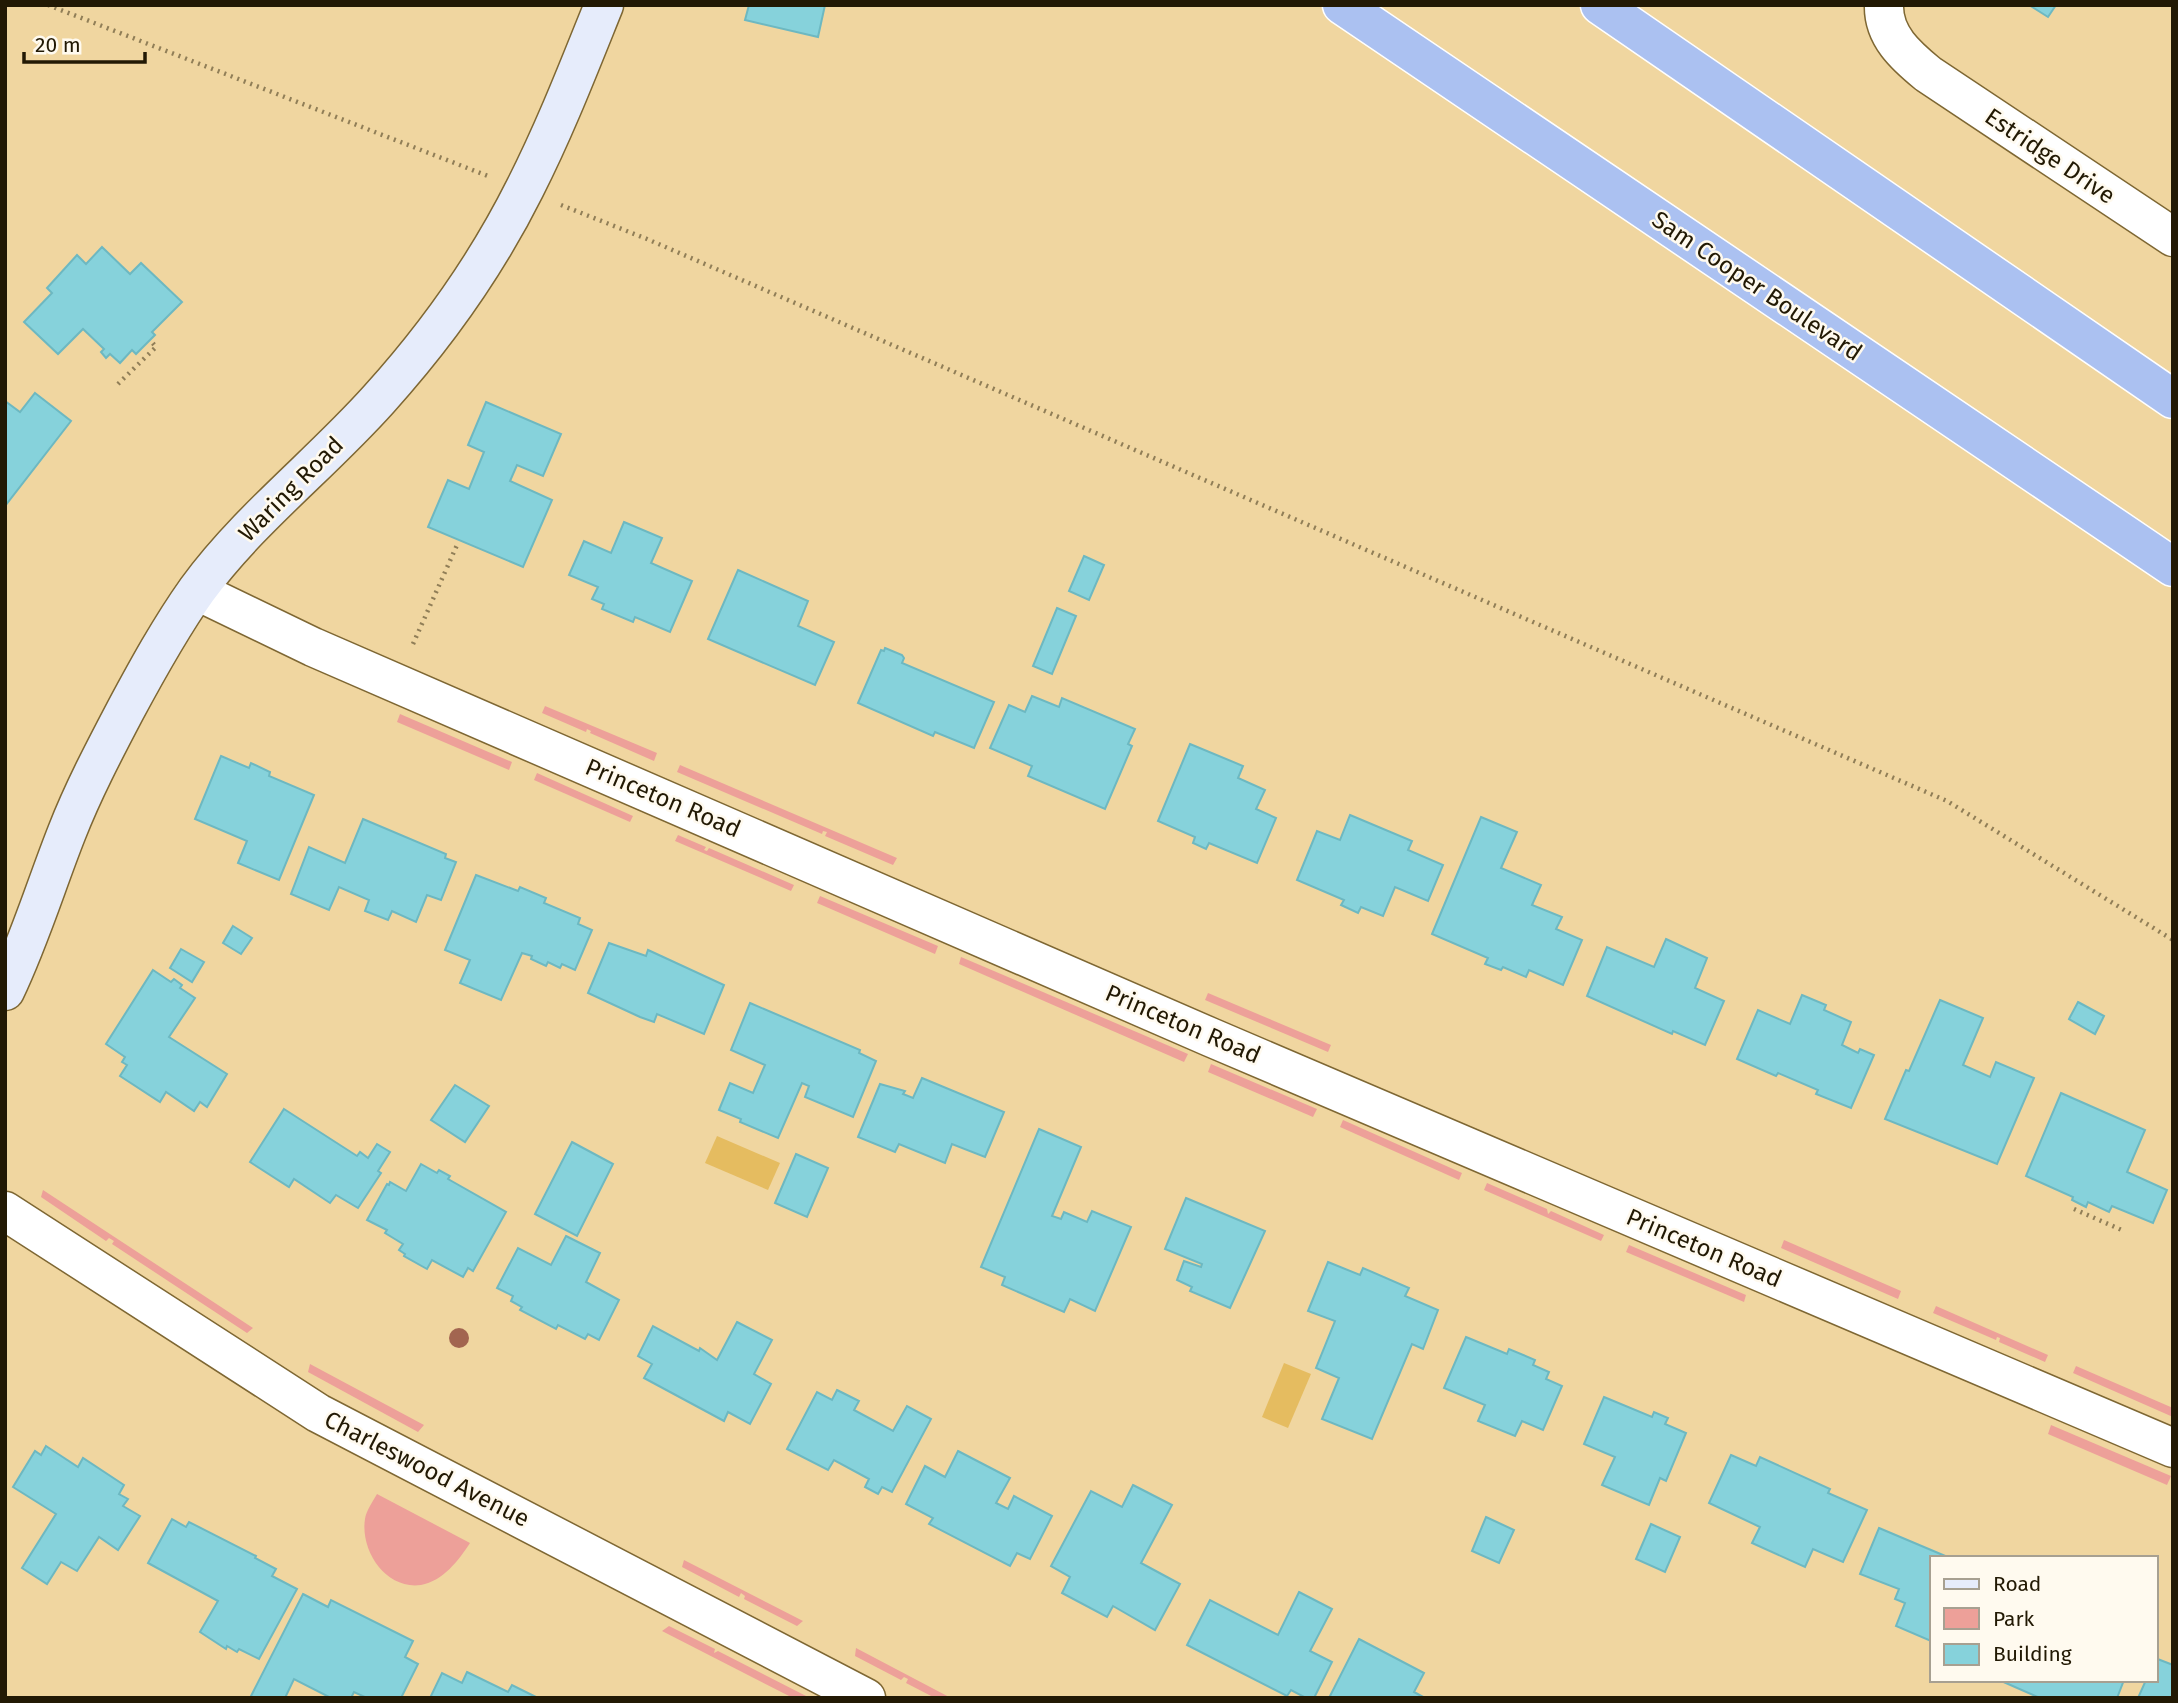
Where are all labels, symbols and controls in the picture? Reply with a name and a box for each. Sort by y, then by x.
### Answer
scale bar [24,21,145,65]
text: 20 m [35,32,81,58]
street label: Estridge Drive [1980,102,2120,210]
street label: Sam Cooper Boulevard [1647,205,1867,367]
street label: Waring Road [233,431,349,547]
street label: Princeton Road [581,753,745,843]
street label: Princeton Road [1101,979,1265,1069]
street label: Princeton Road [1622,1203,1786,1293]
street label: Charleswood Avenue [320,1405,534,1533]
legend [1930,1556,2157,1682]
text: Road [1993,1571,2041,1597]
text: Park [1993,1606,2035,1632]
text: Building [1993,1641,2072,1667]

